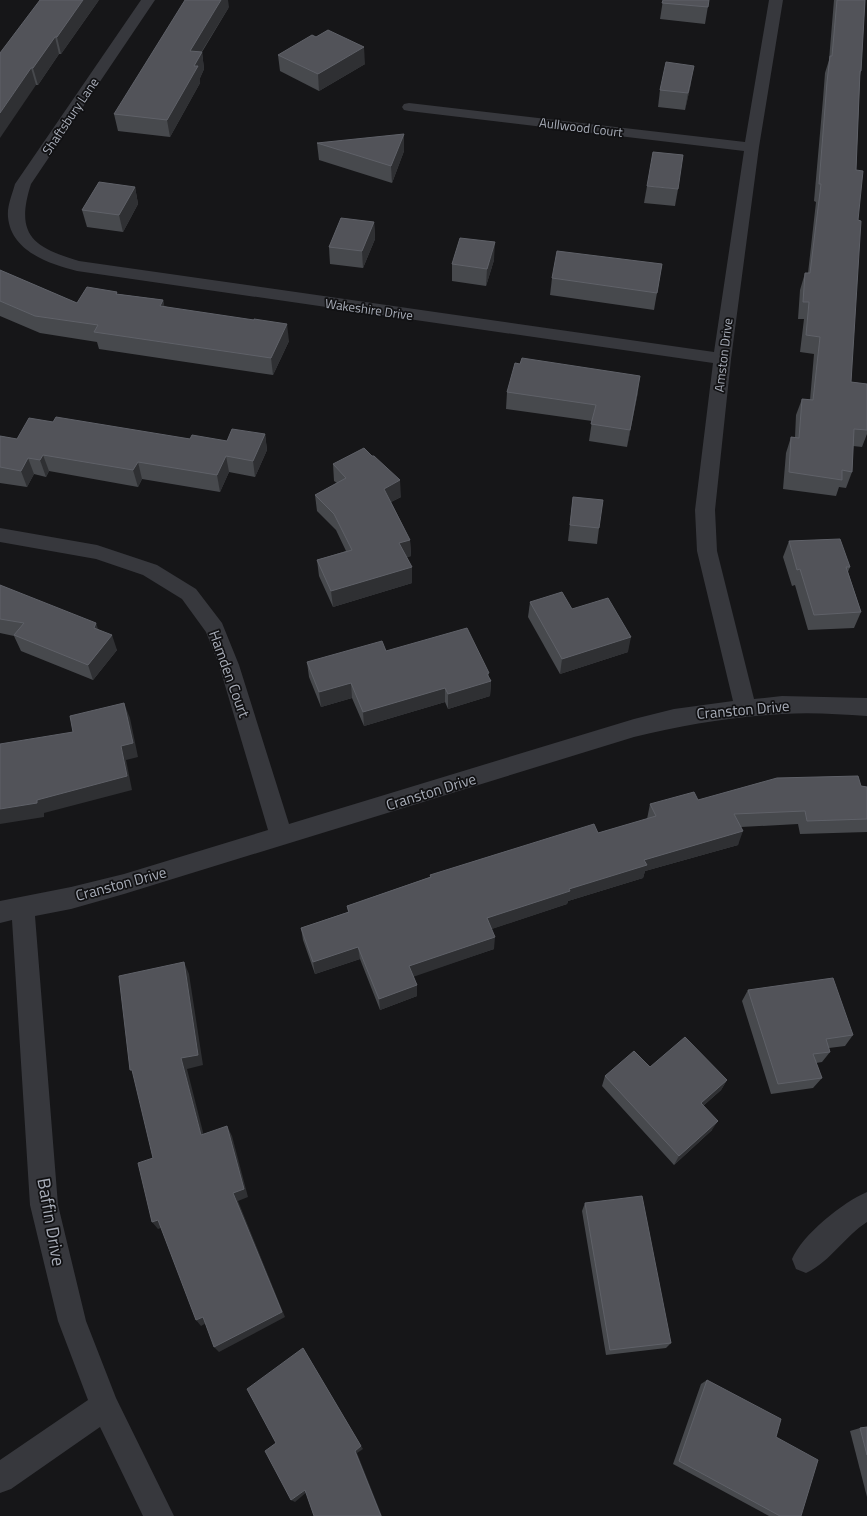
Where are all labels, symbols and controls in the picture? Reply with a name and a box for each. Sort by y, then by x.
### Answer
street label: Shaftsbury Lane [37,73,103,159]
street label: Aullwood Court [538,112,624,142]
street label: Wakeshire Drive [324,293,414,325]
street label: Amston Drive [709,317,737,393]
street label: Hamden Court [203,627,256,721]
street label: Cranston Drive [696,694,790,725]
street label: Cranston Drive [383,767,479,816]
street label: Cranston Drive [73,860,169,907]
street label: Baffin Drive [30,1176,73,1268]

